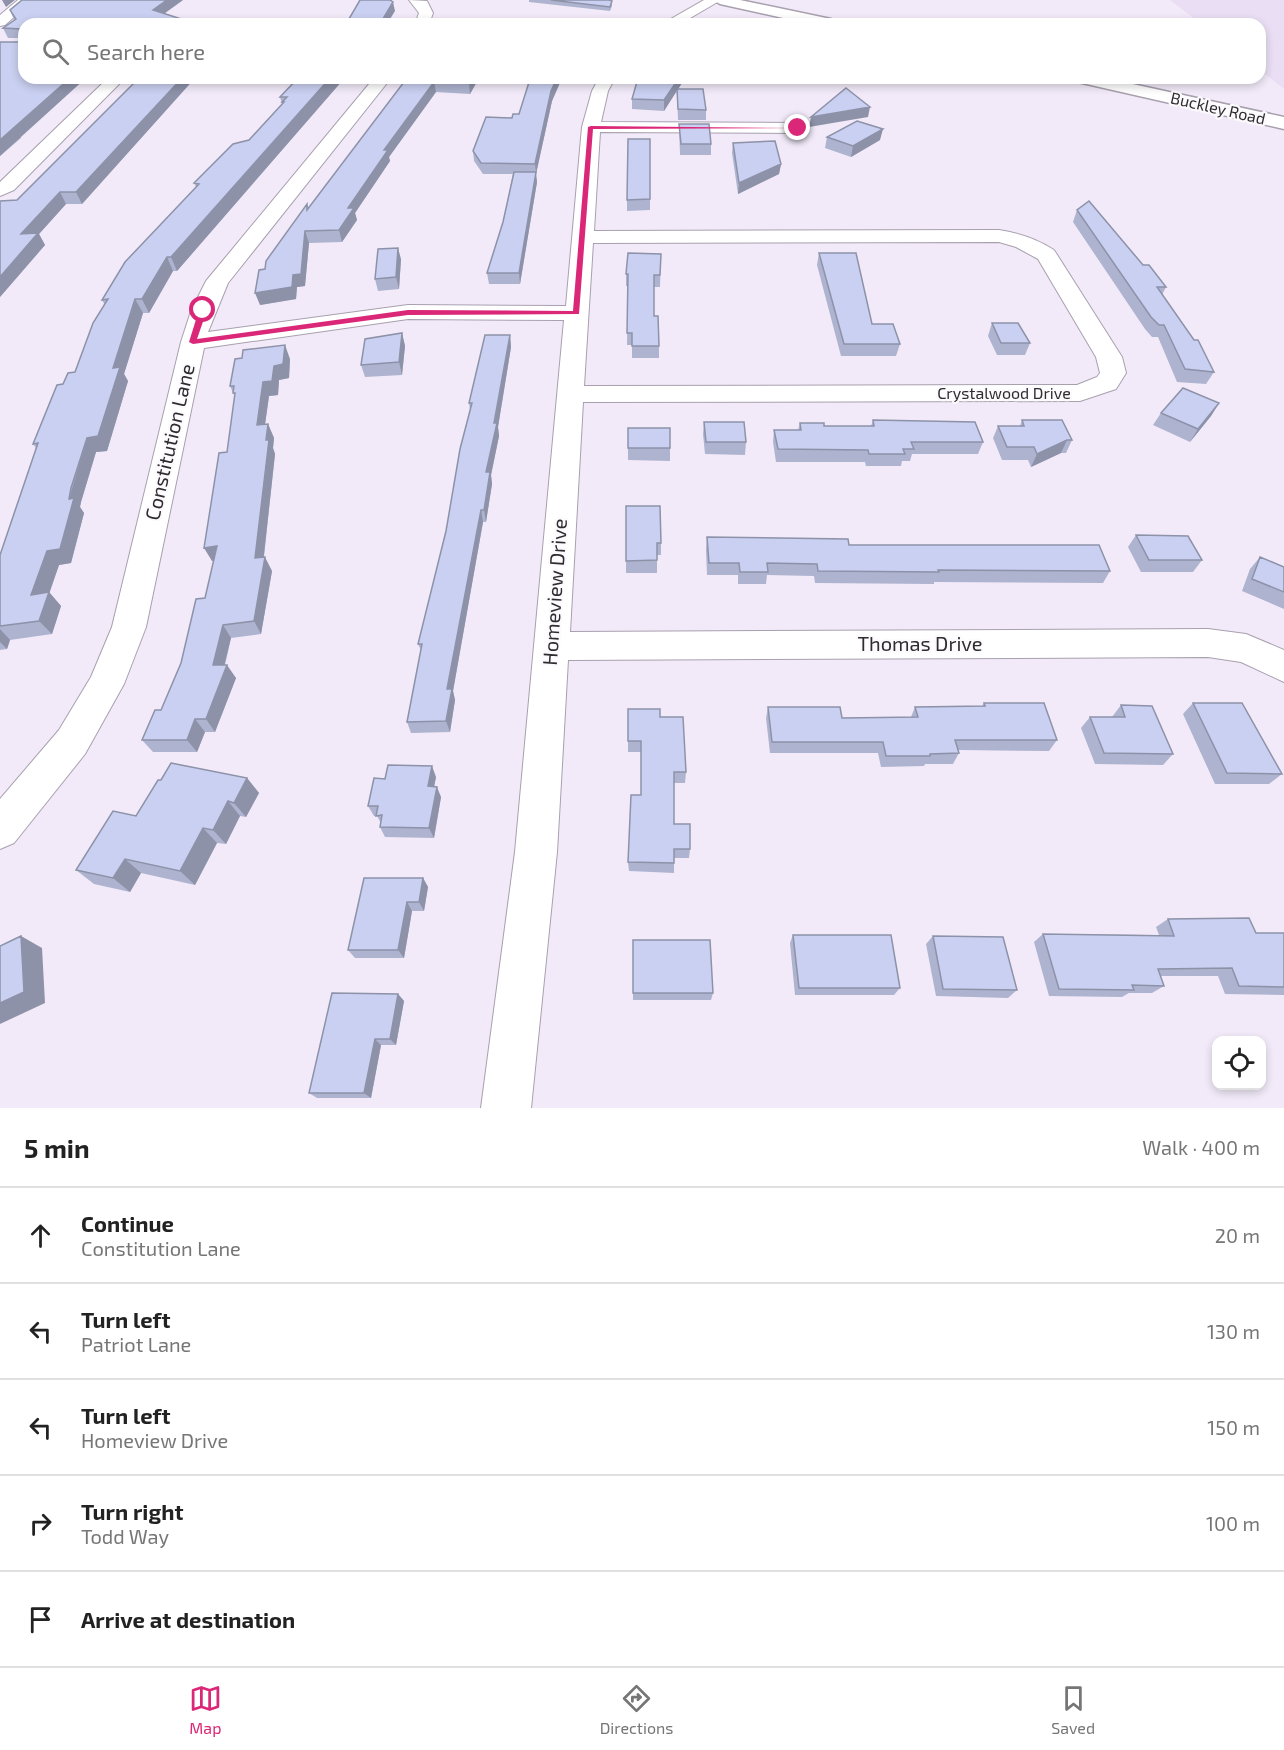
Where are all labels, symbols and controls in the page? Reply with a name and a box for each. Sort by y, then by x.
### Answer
search box [18,18,1266,84]
icon: search [39,35,72,68]
text: Search here [87,38,205,64]
street label: Buckley Road [1169,87,1267,128]
route end [784,114,810,140]
route start [189,296,215,322]
street label: Constitution Lane [139,361,199,522]
street label: Crystalwood Drive [937,383,1071,402]
street label: Homeview Drive [537,518,571,666]
street label: Thomas Drive [857,631,983,655]
map controls [1212,1036,1266,1090]
button: locate [1212,1036,1266,1090]
text: 5 min [24,1132,90,1163]
text: Walk · 400 m [1142,1135,1260,1159]
text: Continue [81,1210,174,1236]
icon: ahead [24,1219,57,1252]
text: 20 m [1215,1223,1260,1247]
text: Constitution Lane [81,1236,241,1260]
text: Turn left [81,1306,170,1332]
icon: left [24,1315,57,1348]
text: 130 m [1207,1319,1260,1343]
text: Patriot Lane [81,1332,191,1356]
text: Turn left [81,1402,170,1428]
icon: left [24,1411,57,1444]
text: 150 m [1207,1415,1260,1439]
text: Homeview Drive [81,1428,228,1452]
text: Turn right [81,1498,183,1524]
icon: right [24,1507,57,1540]
text: 100 m [1206,1511,1260,1535]
text: Todd Way [81,1524,169,1548]
icon: arrive [24,1603,57,1636]
text: Arrive at destination [81,1606,295,1632]
tab: Map [189,1682,222,1737]
tab: Directions [600,1682,673,1737]
tab: Saved [1051,1682,1095,1737]

